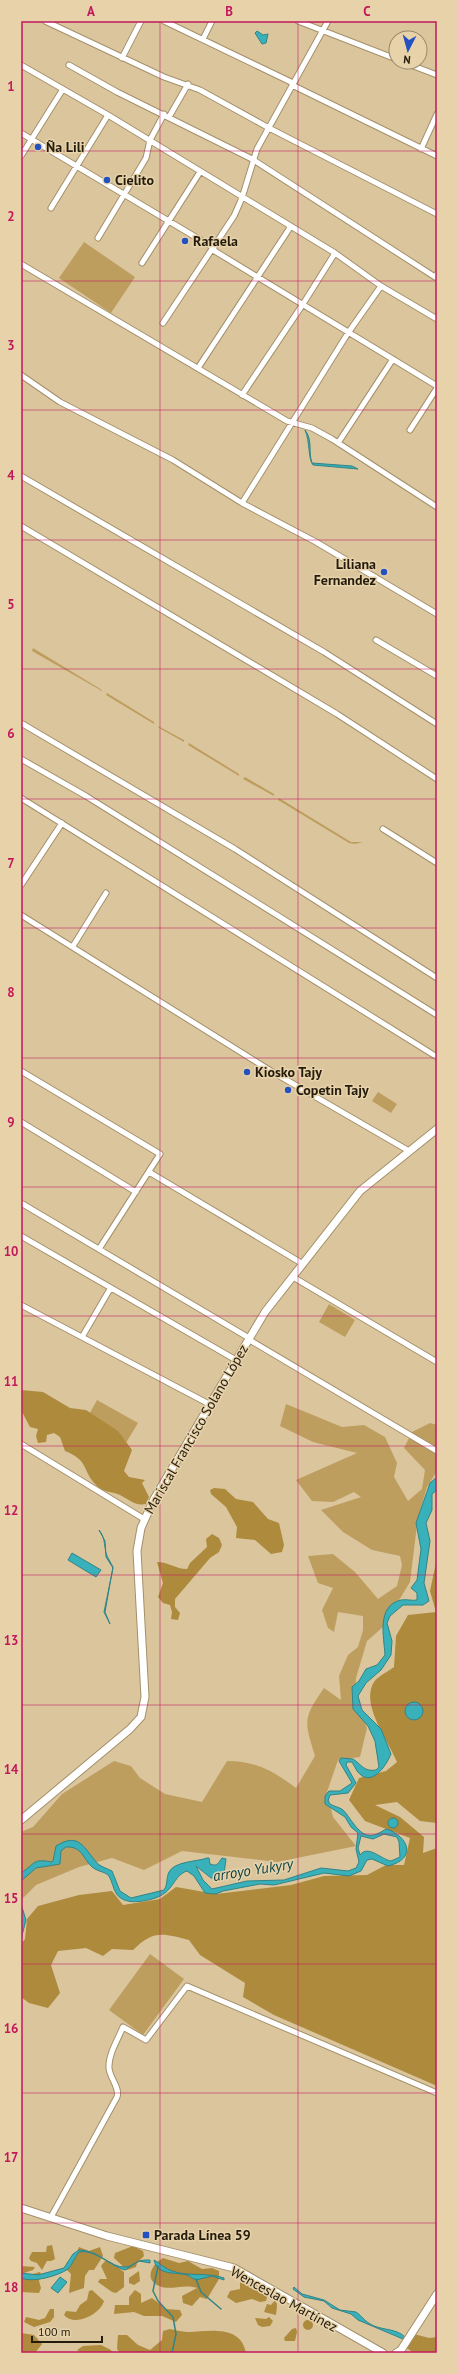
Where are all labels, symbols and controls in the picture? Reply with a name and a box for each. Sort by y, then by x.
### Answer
text: A [87,3,95,20]
text: B [225,3,233,20]
text: C [363,3,371,20]
north arrow [388,30,428,70]
text: N [403,53,411,67]
text: 1 [7,78,15,95]
place label: Ña Lili [46,138,85,156]
marker: Ña Lili [33,142,43,152]
place label: Cielito [115,171,154,189]
marker: Cielito [102,175,112,185]
text: 2 [7,208,15,225]
place label: Rafaela [193,232,238,250]
marker: Rafaela [180,236,190,246]
text: 3 [7,337,15,354]
text: 4 [7,467,15,484]
place label: Liliana Fernandez [314,555,376,589]
marker: Liliana Fernandez [379,567,389,577]
text: 5 [7,596,15,613]
text: 6 [7,725,15,742]
text: 7 [7,855,15,872]
text: 8 [7,984,15,1001]
place label: Kiosko Tajy [255,1063,322,1081]
marker: Kiosko Tajy [242,1067,252,1077]
place label: Copetin Tajy [296,1081,369,1099]
marker: Copetin Tajy [283,1085,293,1095]
text: 9 [7,1114,15,1131]
text: 10 [4,1243,18,1260]
street label: Mariscal Francisco Solano López [140,1341,252,1517]
text: 11 [4,1373,18,1390]
text: 12 [4,1502,18,1519]
text: 13 [4,1632,18,1649]
text: 14 [4,1761,19,1778]
water label: arroyo Yukyry [211,1854,296,1885]
text: 15 [4,1890,18,1907]
text: 16 [4,2020,18,2037]
text: 17 [4,2149,18,2166]
place label: Parada Línea 59 [154,2226,251,2244]
marker: Parada Línea 59 [141,2230,151,2240]
street label: Wenceslao Martínez [227,2262,341,2336]
text: 18 [4,2279,18,2296]
scale bar [32,2318,102,2344]
text: 100 m [38,2324,71,2339]

